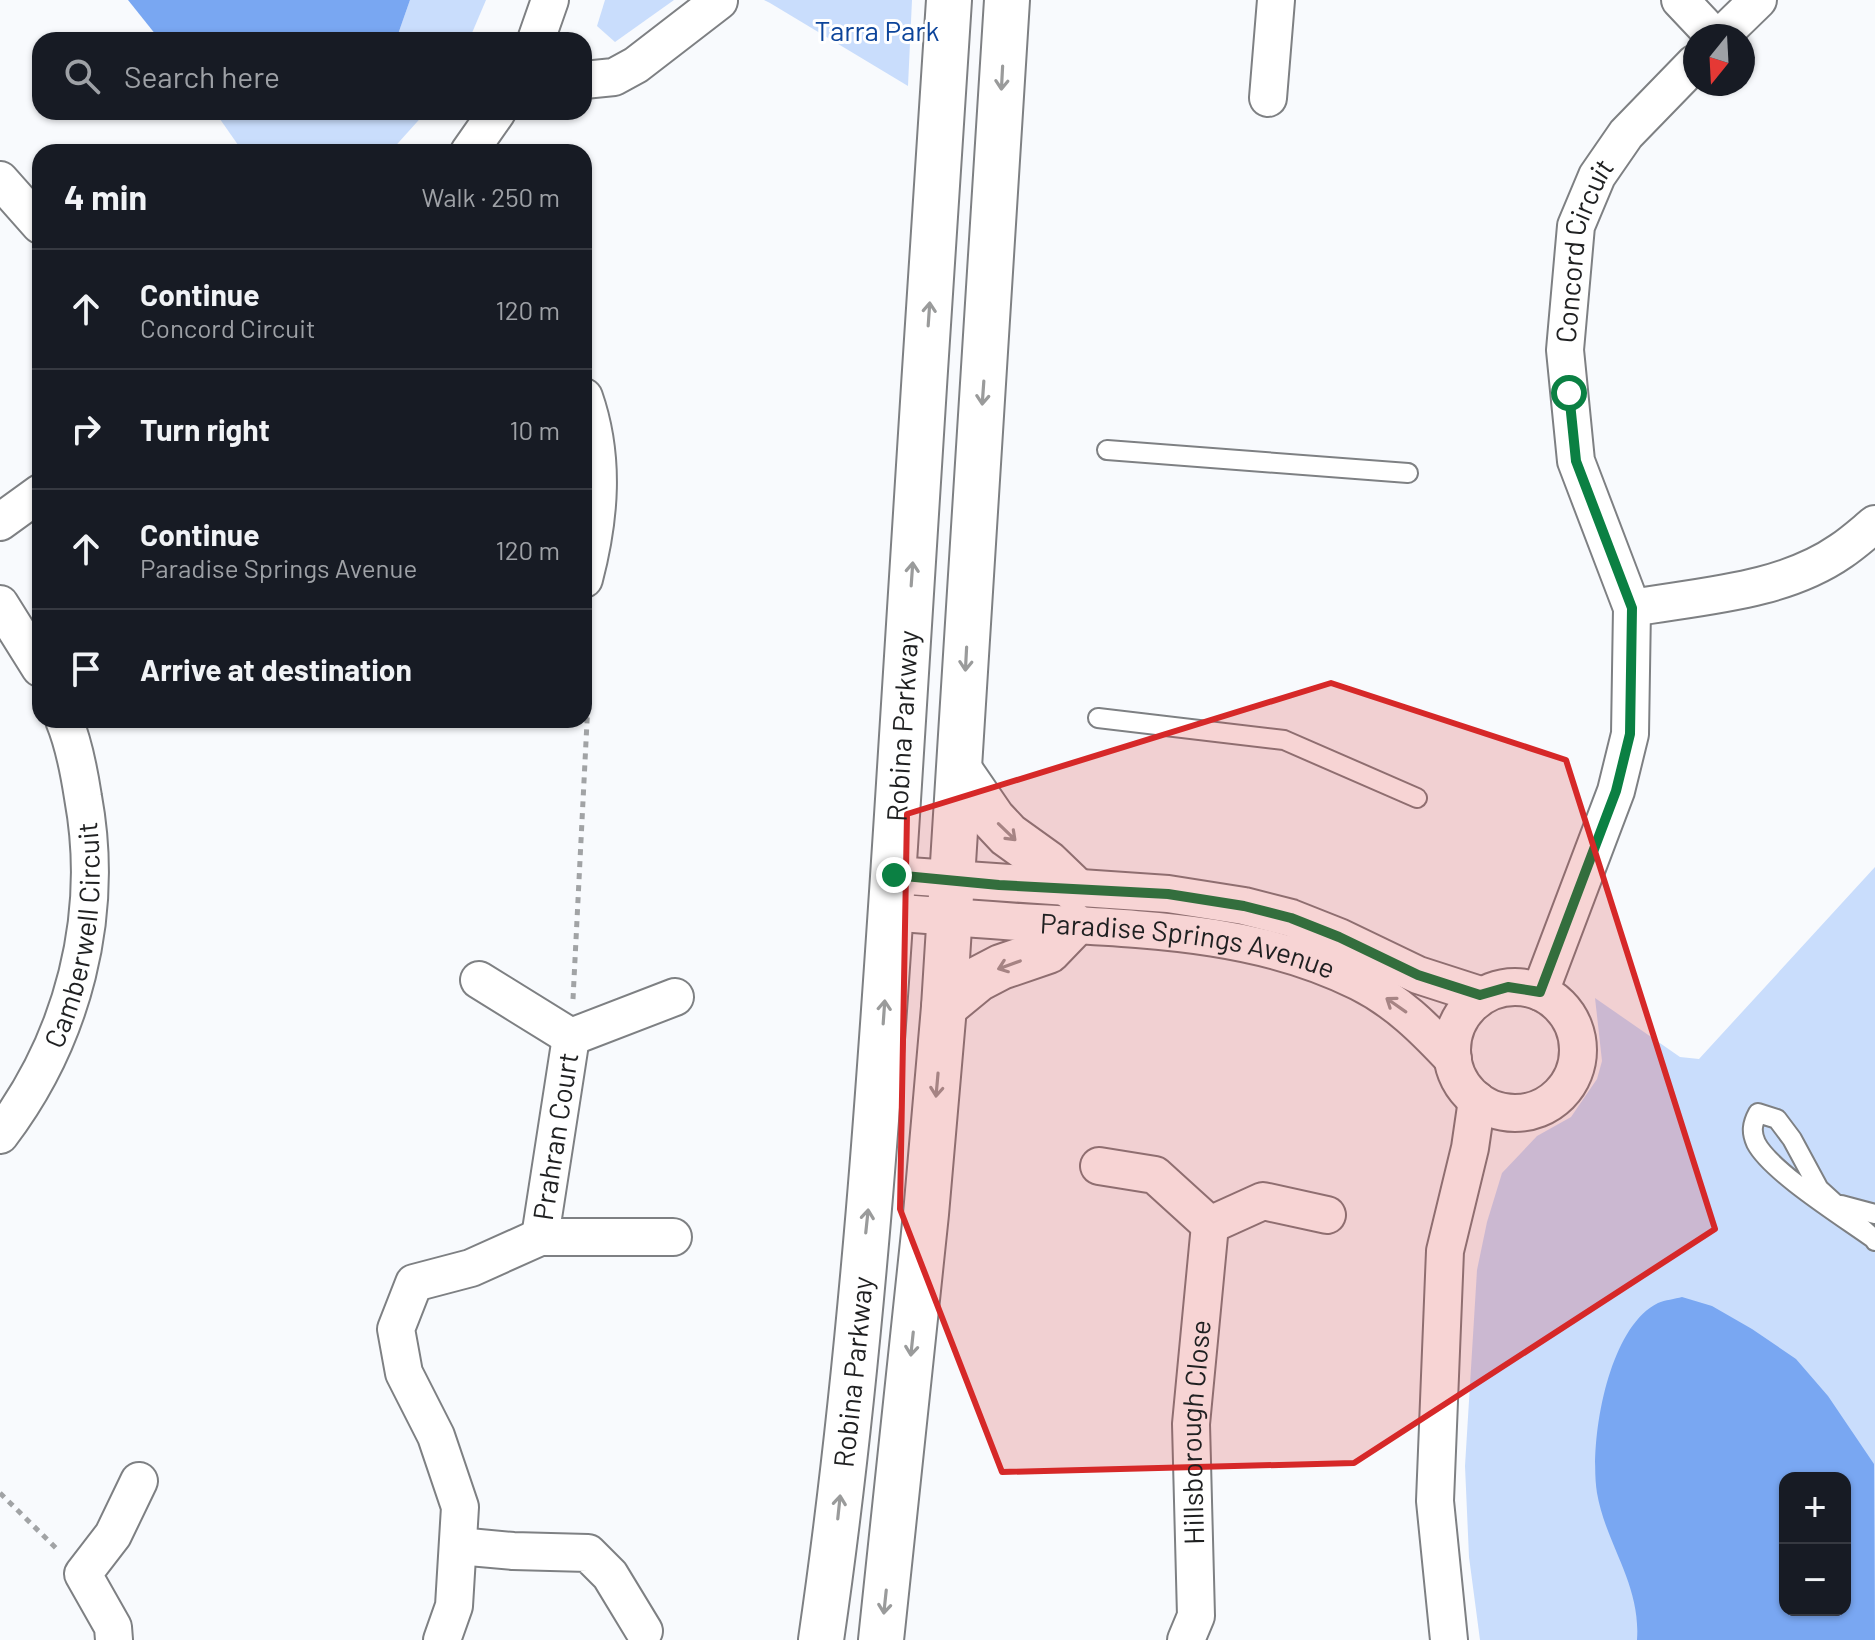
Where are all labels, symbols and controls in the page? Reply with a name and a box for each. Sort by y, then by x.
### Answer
park label: Tarra Park [814,13,940,47]
north arrow [1683,24,1755,96]
search box [32,32,592,120]
icon: search [60,54,104,98]
text: Search here [124,58,280,94]
one-way arrow [994,64,1009,91]
street label: Concord Circuit [1548,152,1620,344]
text: 4 min [64,176,147,217]
text: Walk · 250 m [422,181,560,212]
text: Continue [140,276,260,312]
icon: ahead [64,287,108,331]
text: 120 m [496,294,560,325]
one-way arrow [922,301,937,328]
text: Concord Circuit [140,312,315,343]
route start [1551,375,1587,411]
one-way arrow [975,379,990,406]
icon: right [64,407,108,451]
text: Turn right [140,411,270,447]
text: 10 m [510,414,560,445]
text: Continue [140,516,260,552]
icon: ahead [64,527,108,571]
text: 120 m [496,534,560,565]
text: Paradise Springs Avenue [140,552,417,583]
one-way arrow [905,561,920,588]
street label: Robina Parkway [879,629,924,823]
one-way arrow [959,645,974,671]
icon: arrive [64,647,108,691]
text: Arrive at destination [140,651,412,687]
street label: Camberwell Circuit [36,820,106,1053]
one-way arrow [997,823,1017,842]
route end [876,857,912,893]
street label: Paradise Springs Avenue [1039,905,1340,985]
one-way arrow [997,959,1022,973]
one-way arrow [1386,997,1408,1013]
one-way arrow [877,999,892,1026]
street label: Prahran Court [525,1050,584,1222]
one-way arrow [929,1071,944,1098]
one-way arrow [860,1208,875,1234]
street label: Robina Parkway [826,1275,879,1469]
street label: Hillsborough Close [1173,1318,1217,1545]
one-way arrow [905,1330,920,1357]
map controls [1779,1472,1851,1616]
button: + [1779,1472,1851,1544]
one-way arrow [831,1494,846,1521]
button: − [1779,1544,1851,1616]
one-way arrow [878,1588,893,1615]

